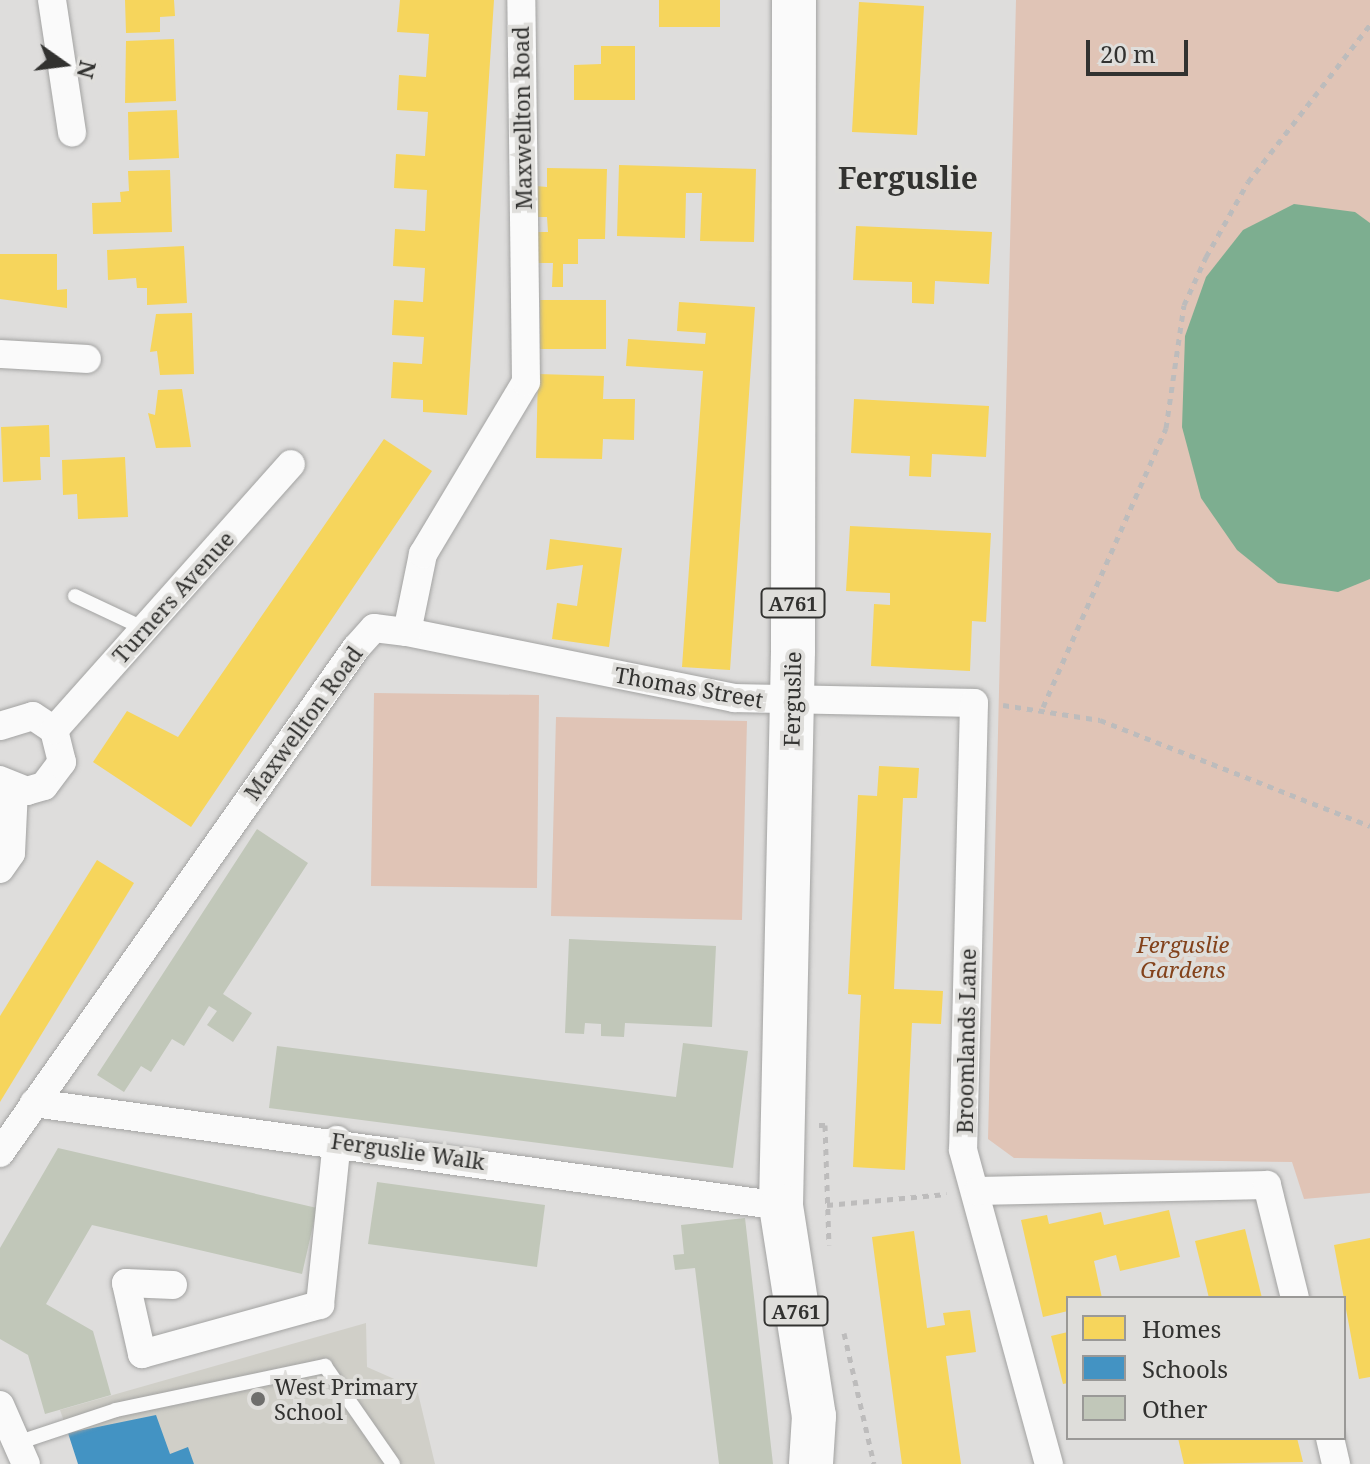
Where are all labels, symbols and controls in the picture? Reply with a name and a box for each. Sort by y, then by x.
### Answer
north arrow [24,24,104,104]
scale bar [1090,24,1192,74]
street label: Maxwellton Road [507,26,537,210]
text: 20 m [1100,37,1156,70]
text: N [71,58,104,82]
district label: Ferguslie [838,160,978,196]
street label: Turners Avenue [107,526,239,668]
road number: A761 [759,587,827,619]
street label: Maxwellton Road [238,641,368,805]
street label: Ferguslie [778,651,806,747]
street label: Thomas Street [613,661,765,713]
park label: Ferguslie Gardens [1137,931,1229,982]
street label: Broomlands Lane [951,948,981,1134]
street label: Ferguslie Walk [329,1127,487,1175]
road number: A761 [762,1295,830,1327]
legend [1066,1296,1346,1440]
text: Homes [1142,1312,1221,1345]
text: Schools [1142,1352,1228,1385]
place label: West Primary School [274,1373,418,1424]
marker: West Primary School [249,1390,267,1408]
text: Other [1142,1392,1208,1425]

